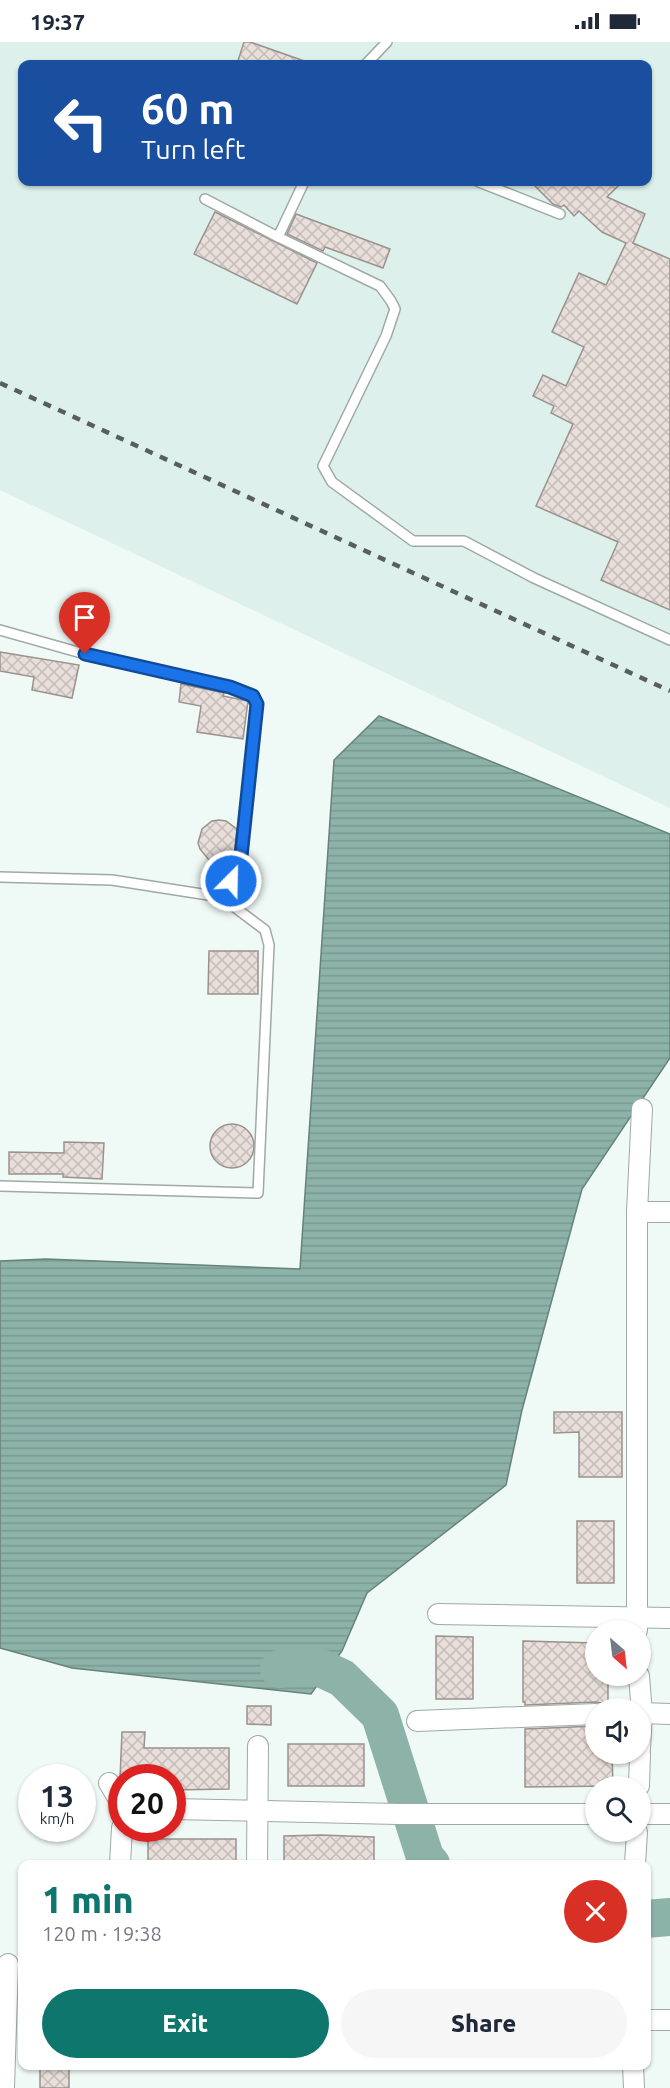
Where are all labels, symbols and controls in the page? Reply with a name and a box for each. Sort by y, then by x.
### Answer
text: 19:37 [30,9,85,34]
icon: left [42,84,120,162]
text: 60 m [141,85,235,132]
text: Turn left [141,134,245,164]
pin [59,592,110,654]
icon: arrive [68,601,101,634]
position arrow [199,849,263,913]
north arrow [585,1620,651,1686]
map controls [585,1620,651,1842]
button: sound [585,1698,651,1764]
speed limit sign: 20 [108,1764,186,1842]
button: search [585,1776,651,1842]
text: 13 [40,1779,74,1813]
text: km/h [40,1810,74,1827]
text: 1 min [42,1879,134,1920]
button: close [564,1880,627,1943]
text: 120 m · 19:38 [42,1922,162,1945]
button: Exit [42,1989,329,2058]
button: Share [341,1989,627,2058]

